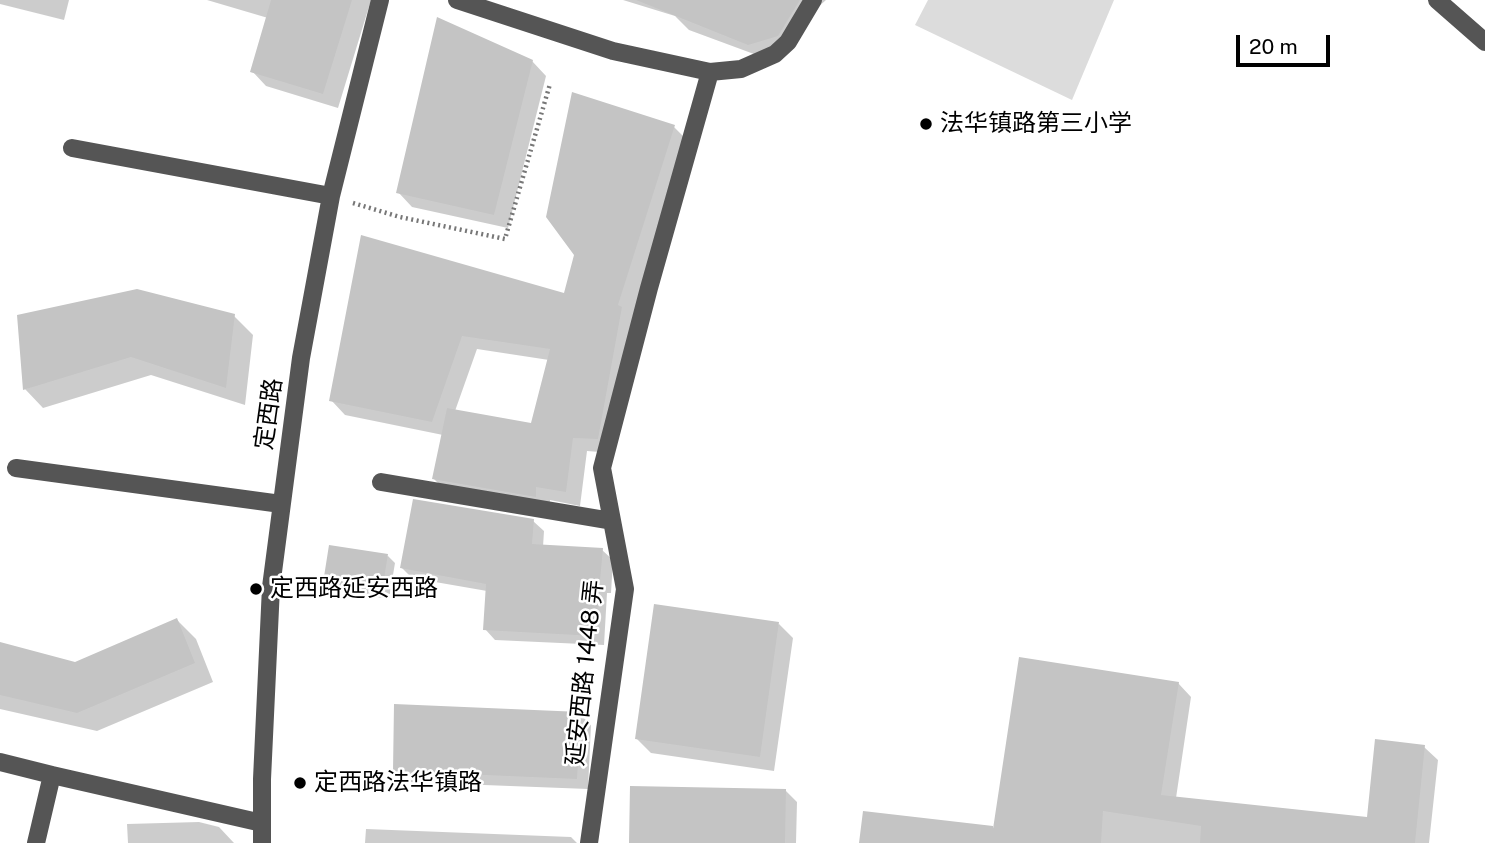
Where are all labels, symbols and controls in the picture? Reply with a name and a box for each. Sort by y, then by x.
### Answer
scale bar [1240,21,1334,65]
text: 20 m [1249,34,1298,59]
place label: 法华镇路第三小学 [940,110,1132,138]
marker: 法华镇路第三小学 [918,116,934,132]
street label: 定西路 [250,376,288,452]
place label: 定西路延安西路 [270,575,438,603]
street label: 延安西路 1448 弄 [561,578,609,768]
marker: 定西路延安西路 [248,581,264,597]
place label: 定西路法华镇路 [314,769,482,797]
marker: 定西路法华镇路 [292,775,308,791]

